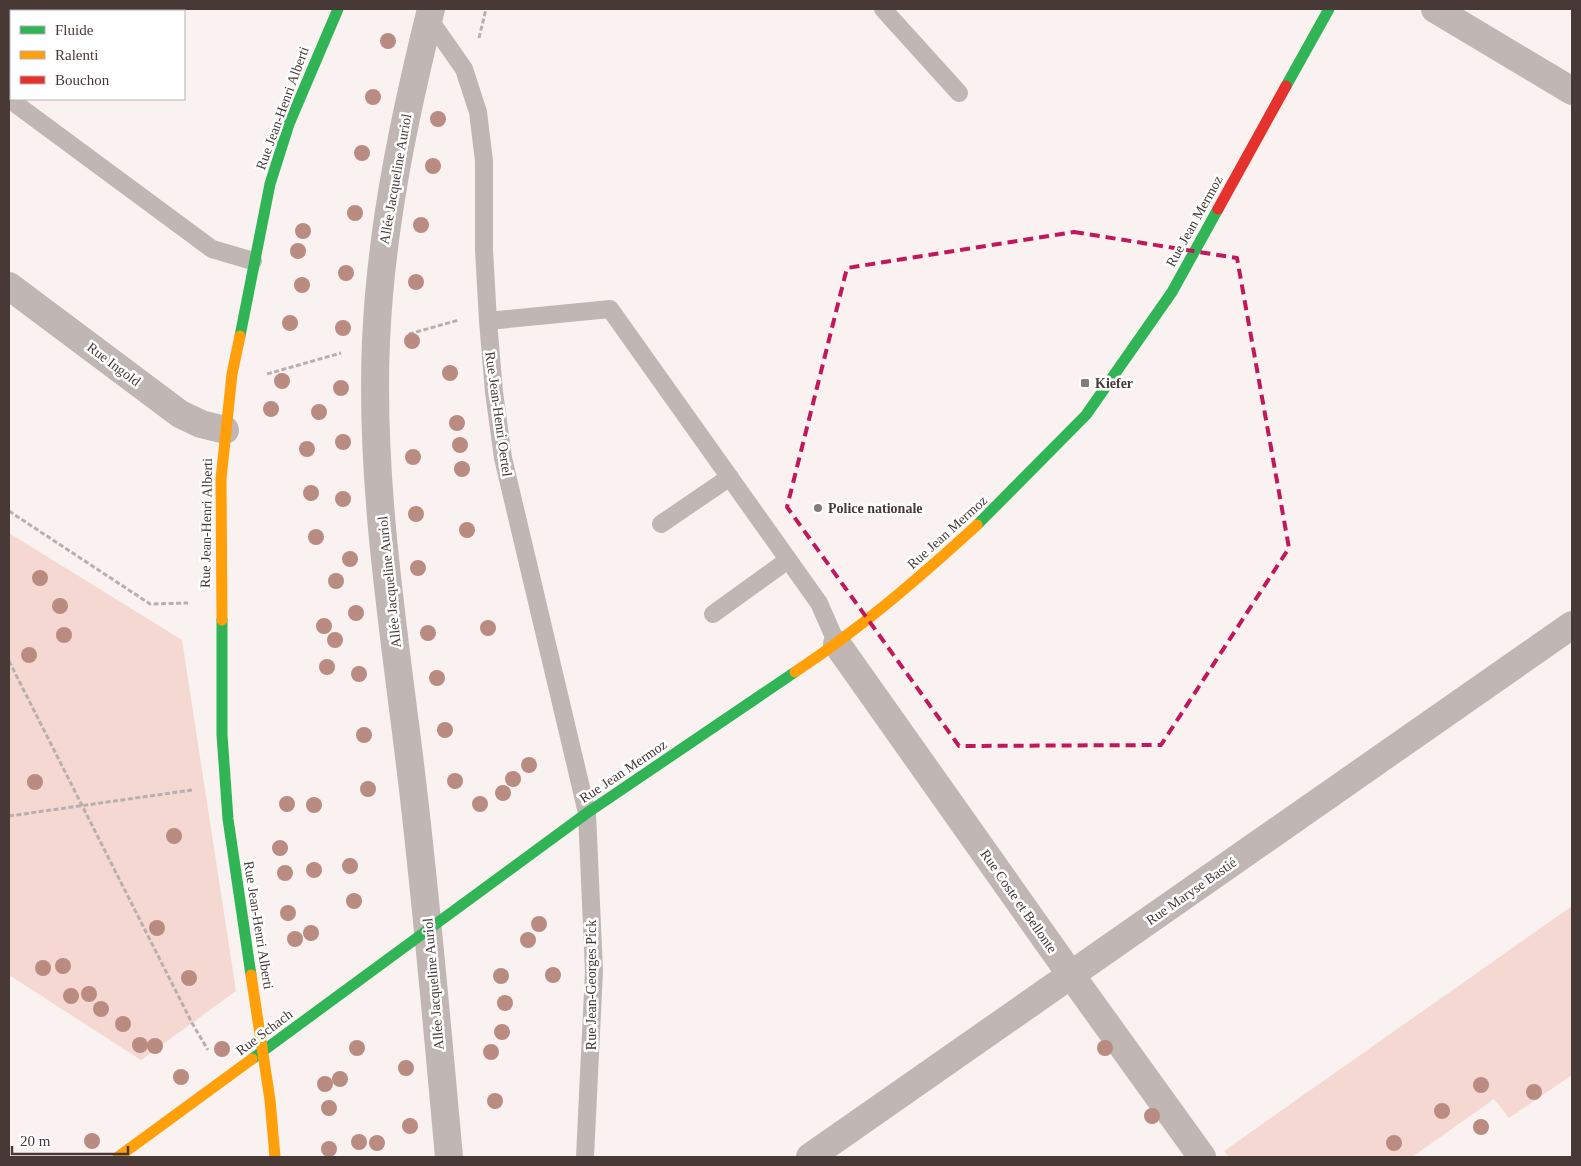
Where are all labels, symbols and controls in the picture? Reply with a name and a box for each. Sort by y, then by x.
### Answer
legend [10,10,185,100]
text: Fluide [55,22,94,38]
street label: Rue Jean-Henri Alberti [253,44,312,172]
text: Ralenti [55,47,98,63]
text: Bouchon [55,72,110,88]
street label: Allée Jacqueline Auriol [377,113,414,245]
street label: Rue Jean Mermoz [1163,173,1226,269]
street label: Rue Ingold [84,340,143,389]
street label: Rue Jean-Henri Oertel [482,351,515,478]
place label: Kiefer [1095,376,1133,391]
marker: Kiefer [1079,377,1091,389]
street label: Rue Jean-Henri Alberti [198,458,215,588]
street label: Rue Jean Mermoz [904,493,990,572]
place label: Police nationale [828,501,923,516]
marker: Police nationale [812,502,824,514]
street label: Allée Jacqueline Auriol [375,515,404,648]
street label: Rue Jean Mermoz [577,737,670,806]
street label: Rue Coste et Bellonte [977,847,1060,956]
street label: Rue Maryse Bastié [1143,855,1239,928]
street label: Rue Jean-Henri Alberti [241,860,276,990]
street label: Allée Jacqueline Auriol [420,917,447,1050]
street label: Rue Jean-Georges Pick [584,920,599,1050]
street label: Rue Schach [233,1006,295,1058]
scale bar [12,1124,129,1156]
text: 20 m [20,1133,51,1149]

